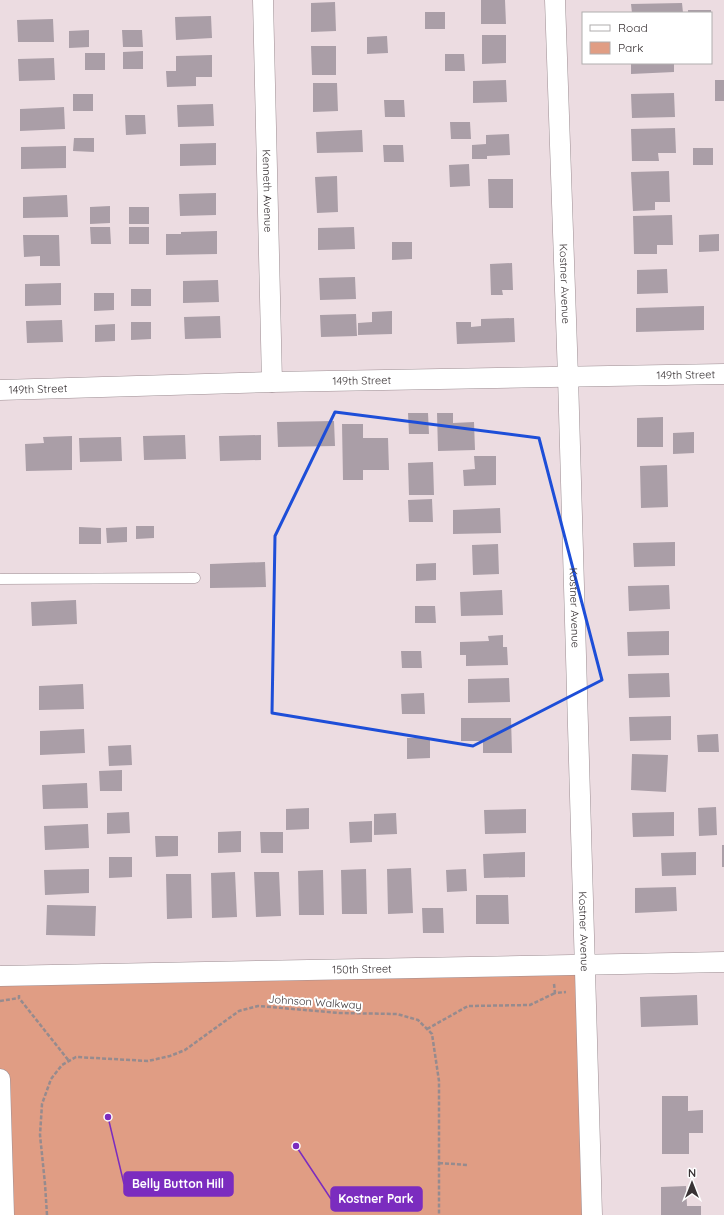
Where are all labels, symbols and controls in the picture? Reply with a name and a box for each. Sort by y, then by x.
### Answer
legend [582,12,712,64]
text: Road [618,20,648,35]
text: Park [618,40,643,55]
street label: Kenneth Avenue [260,149,275,233]
street label: Kostner Avenue [556,243,573,324]
street label: 149th Street [656,367,716,382]
street label: 149th Street [332,373,392,388]
street label: 149th Street [8,381,68,397]
street label: Kostner Avenue [566,567,583,648]
street label: Kostner Avenue [576,891,592,972]
street label: 150th Street [332,961,392,977]
street label: Johnson Walkway [268,992,362,1012]
north arrow [672,1163,712,1203]
text: N [688,1166,696,1180]
callout: Belly Button Hill [124,1172,233,1196]
text: Belly Button Hill [132,1176,224,1191]
callout: Kostner Park [331,1187,422,1211]
text: Kostner Park [338,1191,414,1206]

